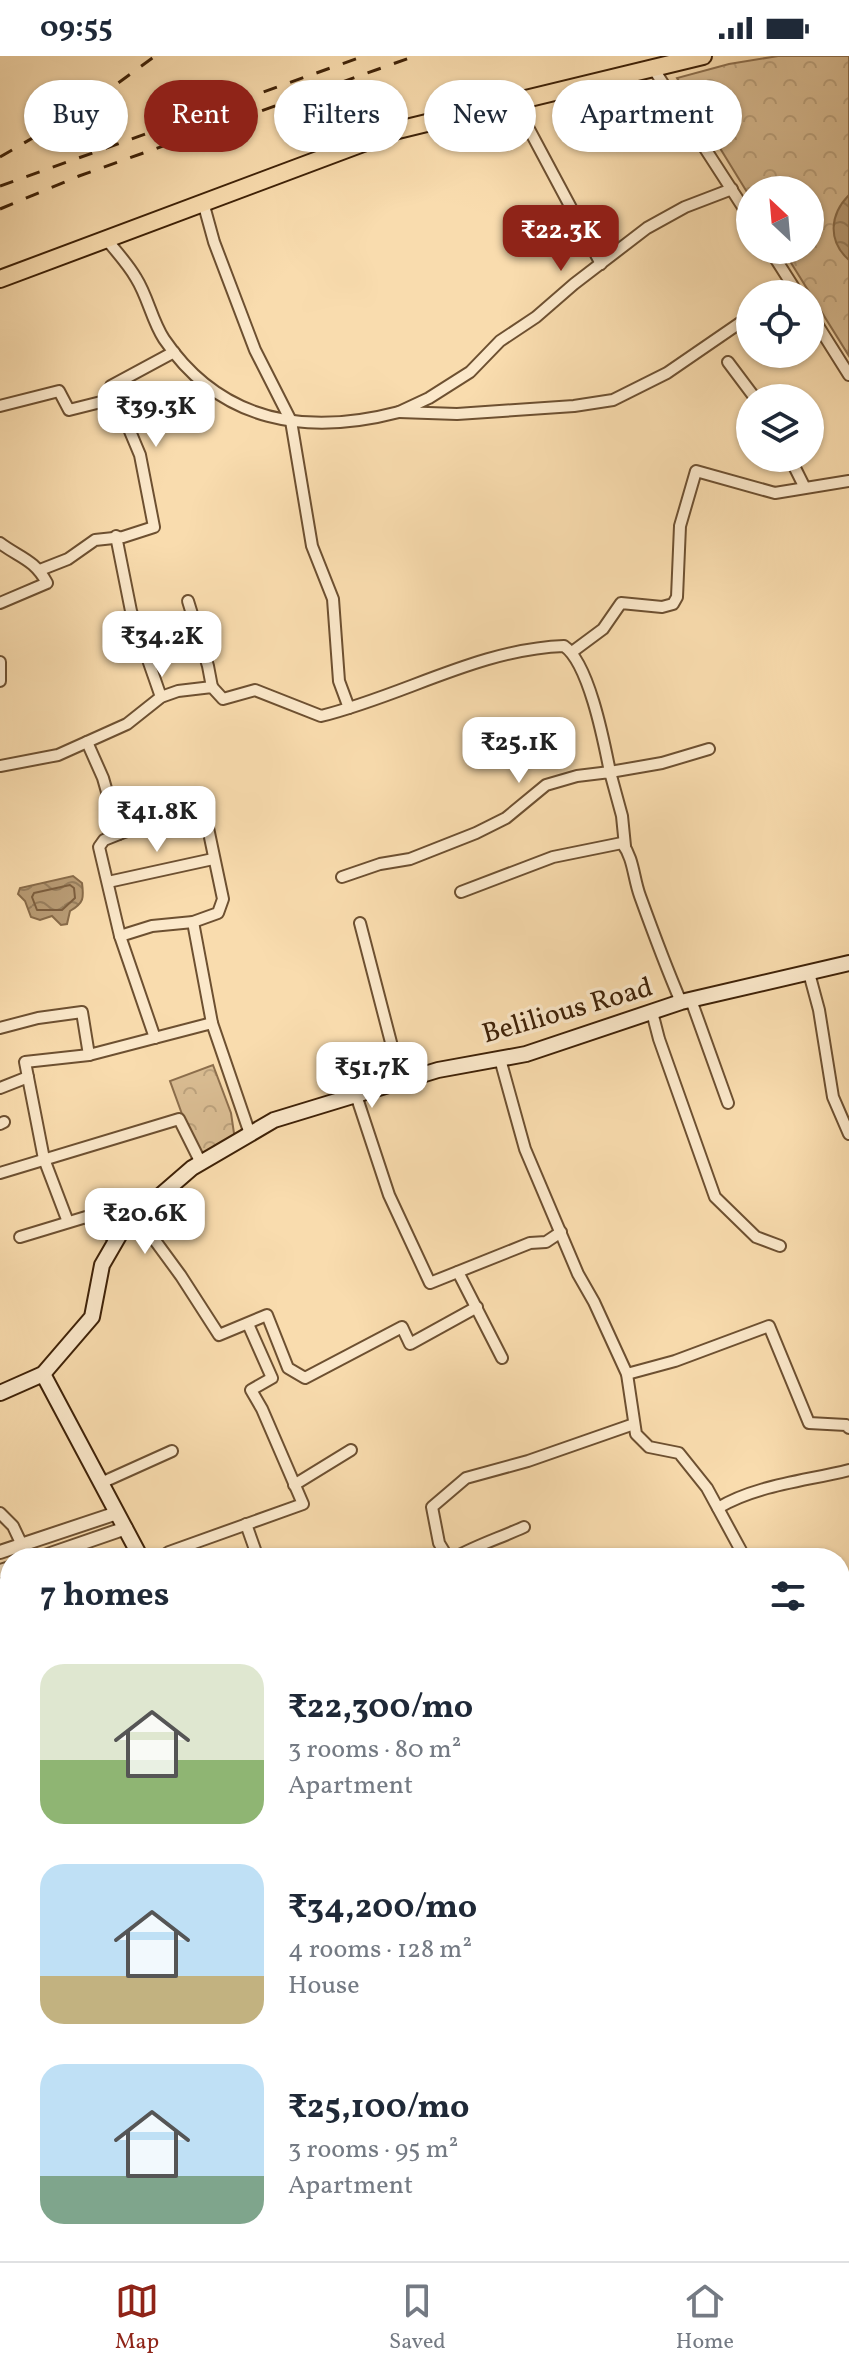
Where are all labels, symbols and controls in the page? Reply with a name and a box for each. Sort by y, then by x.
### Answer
text: 09:55 [40,7,113,49]
chip: Buy [24,80,128,152]
chip: Rent [144,80,258,152]
chip: Filters [274,80,408,152]
chip: New [424,80,536,152]
chip: Apartment [552,80,742,152]
north arrow [736,176,824,264]
map controls [736,176,824,472]
pin: ₹22.3K [496,205,626,273]
text: ₹22.3K [521,213,601,249]
button: locate [736,280,824,368]
pin: ₹39.3K [91,381,221,449]
button: layers [736,384,824,472]
text: ₹39.3K [116,389,196,425]
pin: ₹34.2K [97,611,227,679]
text: ₹34.2K [120,619,204,655]
pin: ₹25.1K [454,717,584,785]
text: ₹25.1K [480,725,558,761]
pin: ₹41.8K [92,786,222,854]
text: ₹41.8K [116,794,198,830]
street label: Belilious Road [478,968,658,1054]
pin: ₹51.7K [307,1042,437,1110]
text: ₹51.7K [334,1050,410,1086]
pin: ₹20.6K [80,1188,210,1256]
text: ₹20.6K [103,1196,187,1232]
text: 7 homes [40,1573,169,1620]
icon: filters [766,1574,810,1618]
text: ₹22,300/mo [288,1685,473,1732]
icon: home [104,1696,200,1792]
text: 3 rooms · 80 m² [288,1732,461,1768]
text: Apartment [288,1768,413,1804]
text: ₹34,200/mo [288,1885,477,1932]
icon: home [104,1896,200,1992]
text: 4 rooms · 128 m² [288,1932,472,1968]
text: House [288,1968,360,2004]
text: ₹25,100/mo [288,2085,469,2132]
icon: home [104,2096,200,2192]
text: 3 rooms · 95 m² [288,2132,458,2168]
text: Apartment [288,2168,413,2204]
tab: Map [115,2279,159,2358]
tab: Saved [389,2279,446,2358]
tab: Home [676,2279,734,2358]

